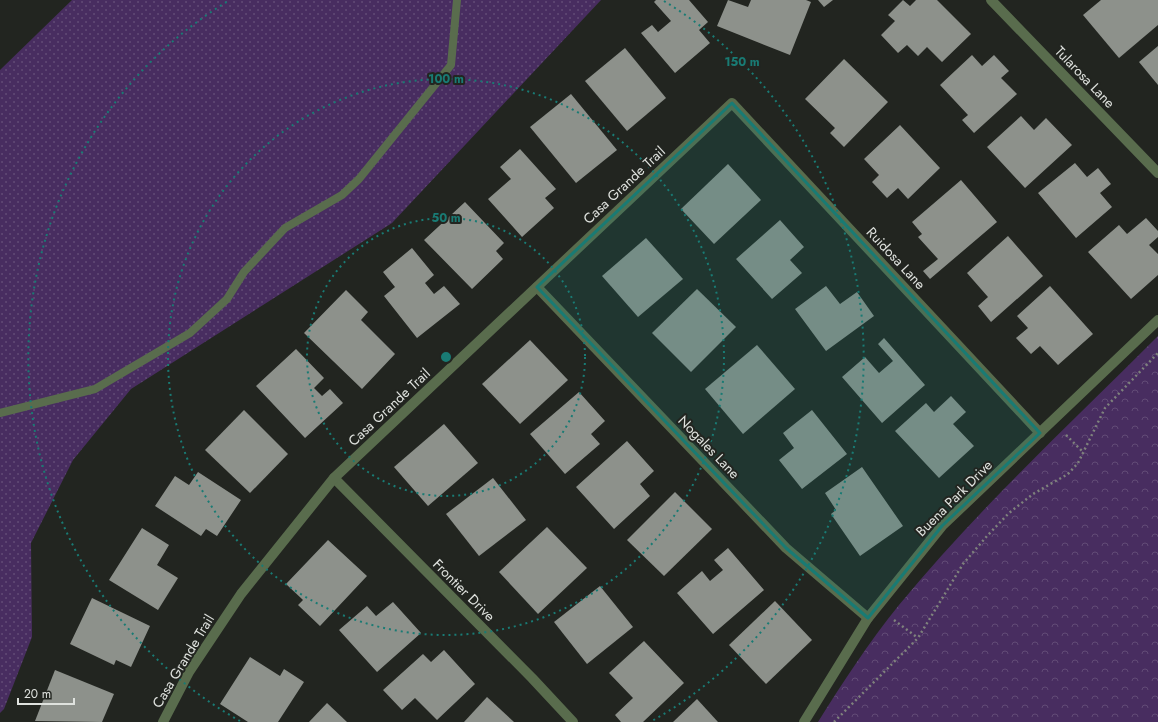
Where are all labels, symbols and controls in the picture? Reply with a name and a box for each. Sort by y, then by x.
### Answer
street label: Tularosa Lane [1050,42,1120,112]
text: 150 m [724,53,760,71]
text: 100 m [428,70,464,88]
street label: Casa Grande Trail [578,142,670,228]
text: 50 m [431,209,461,227]
street label: Ruidosa Lane [862,222,930,294]
centre of rings [439,350,453,364]
street label: Casa Grande Trail [343,364,435,450]
street label: Nogales Lane [674,411,744,483]
street label: Buena Park Drive [911,455,997,541]
street label: Frontier Drive [428,554,500,626]
street label: Casa Grande Trail [147,611,219,711]
scale bar [18,680,74,706]
text: 20 m [24,685,51,703]

